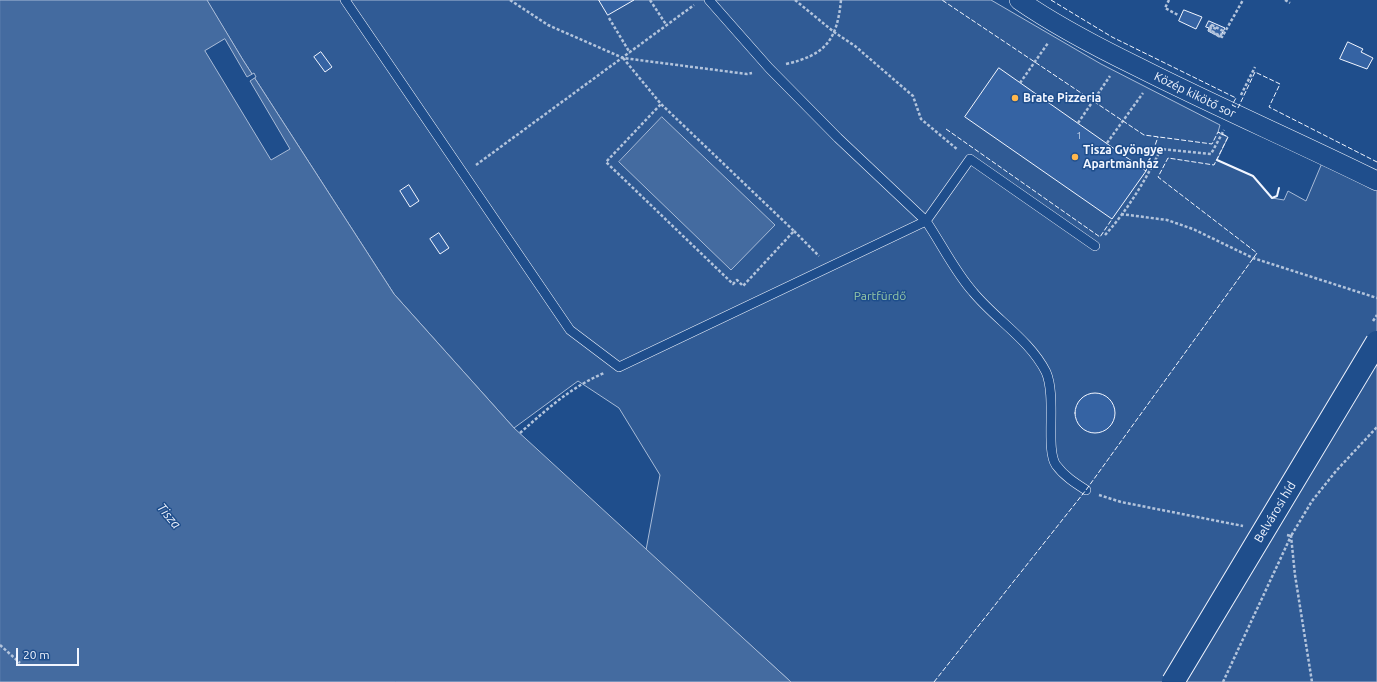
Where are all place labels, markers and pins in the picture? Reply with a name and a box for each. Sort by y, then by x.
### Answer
place label: Brate Pizzeria [1023,91,1101,105]
marker: Brate Pizzeria [1010,93,1020,103]
place label: Tisza Gyöngye Apartmanház [1083,143,1163,171]
marker: Tisza Gyöngye Apartmanház [1070,152,1080,162]

